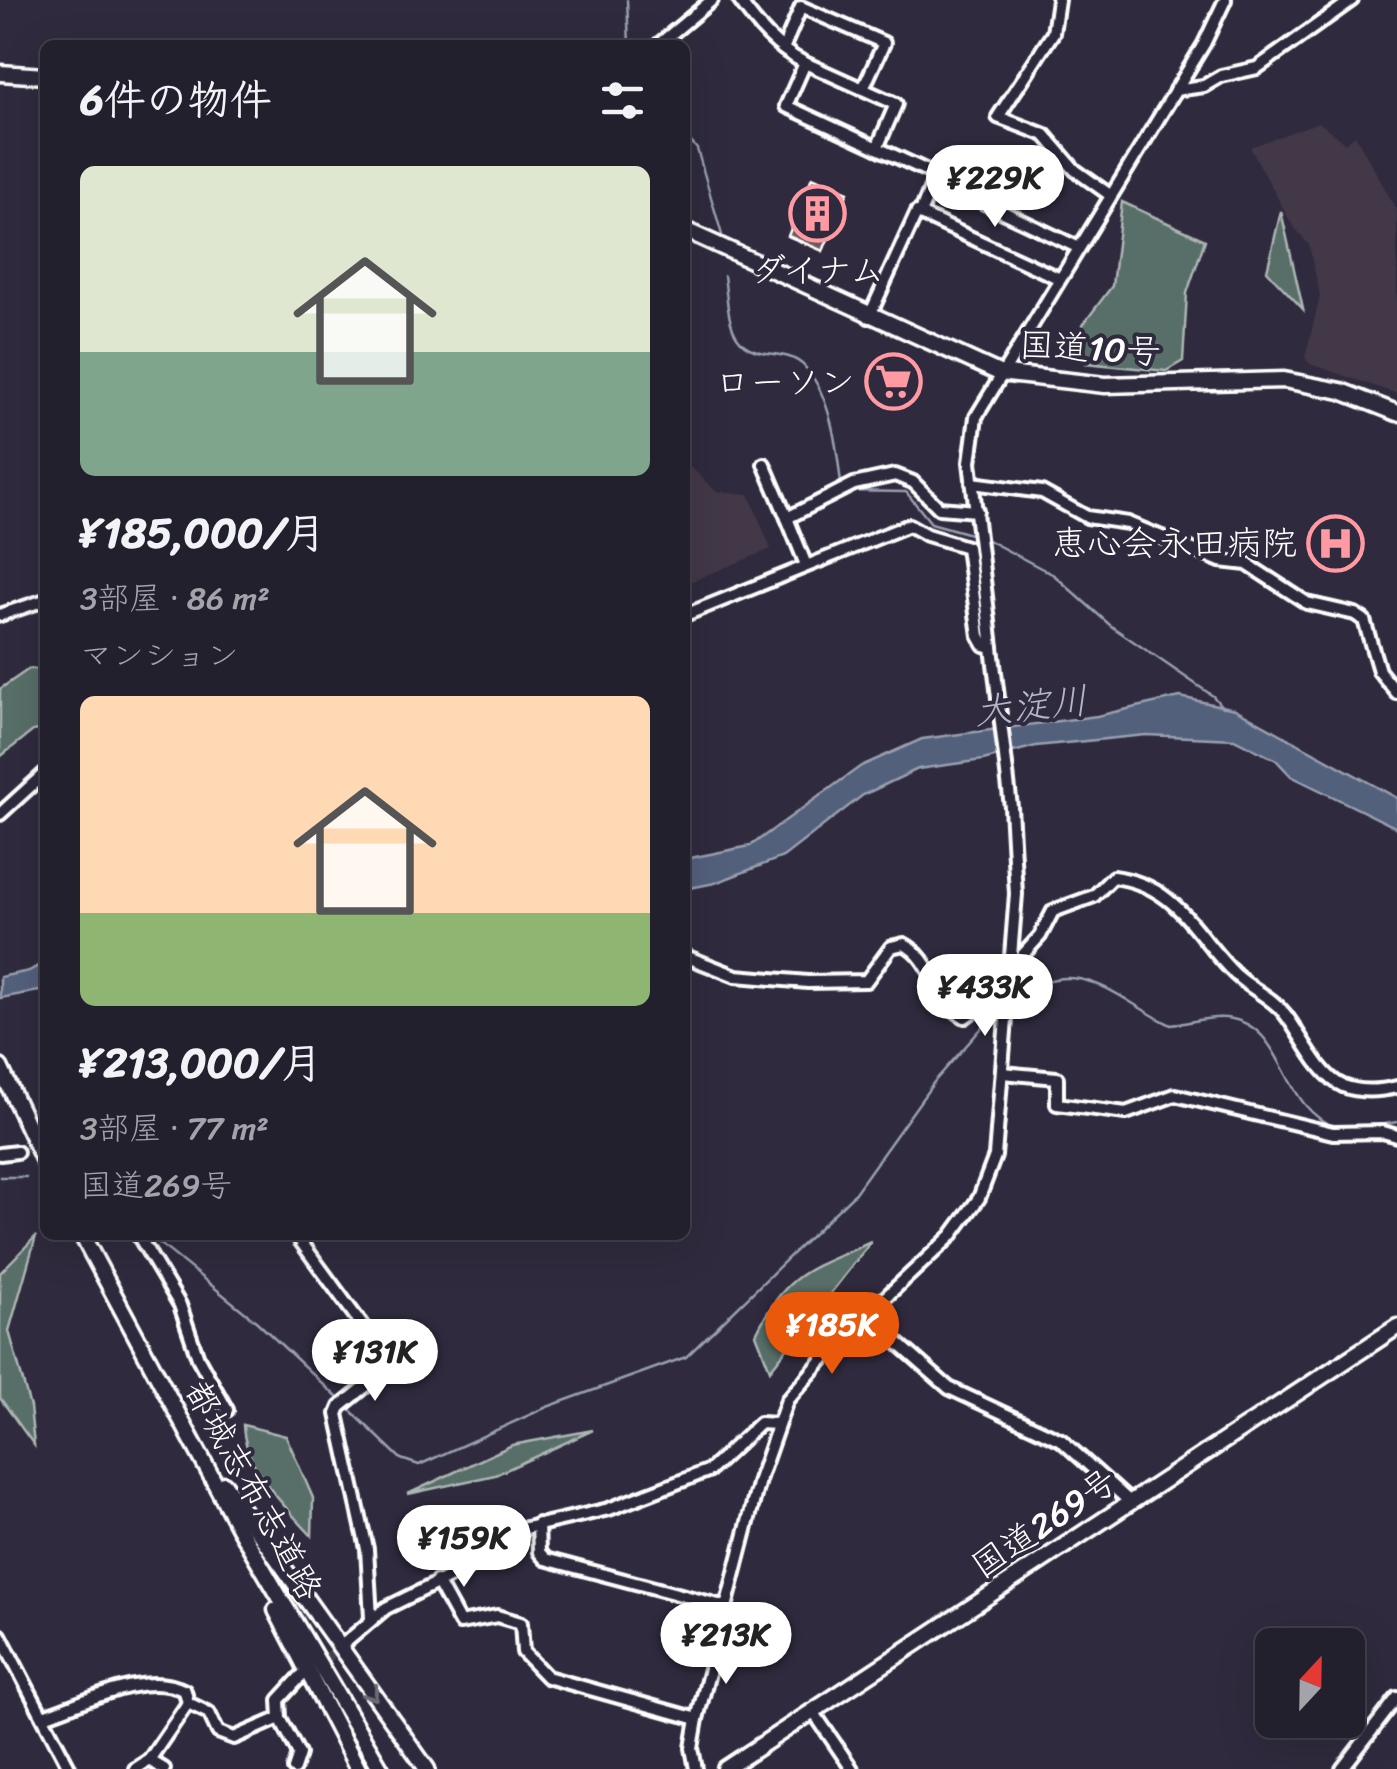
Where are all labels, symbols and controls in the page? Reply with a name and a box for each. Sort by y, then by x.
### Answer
text: 6件の物件 [80,63,272,137]
icon: filters [595,73,650,128]
pin: ¥229K [925,145,1065,230]
text: ¥229K [948,149,1042,206]
building icon: ダイナム [788,184,848,244]
icon: home [275,231,455,411]
place label: ダイナム [751,239,885,301]
street label: 国道10号 [1017,313,1163,383]
place label: ローソン [715,351,855,413]
supermarket icon: ローソン [864,352,924,412]
text: ¥185,000/月 [80,496,326,570]
place label: 恵心会永田病院 [1052,512,1297,574]
hospital icon: 恵心会永田病院 [1306,513,1366,573]
text: 3部屋 · 86 m² [80,570,270,627]
text: マンション [80,627,239,684]
water label: 大淀川 [971,667,1091,745]
icon: home [275,761,455,941]
pin: ¥433K [915,954,1055,1039]
text: ¥433K [939,958,1031,1015]
text: ¥213,000/月 [80,1026,322,1100]
text: 3部屋 · 77 m² [80,1100,269,1157]
text: 国道269号 [80,1157,232,1214]
pin: ¥185K [762,1292,902,1377]
text: ¥185K [787,1296,877,1353]
pin: ¥131K [305,1319,445,1404]
text: ¥131K [334,1323,416,1380]
street label: 都城志布志道路 [167,1368,341,1612]
street label: 国道269号 [958,1451,1130,1595]
pin: ¥159K [394,1505,534,1590]
text: ¥159K [419,1509,509,1566]
pin: ¥213K [656,1602,796,1687]
text: ¥213K [683,1606,769,1663]
north arrow [1255,1628,1365,1738]
map controls [1255,1628,1365,1738]
one-way arrow [360,1683,378,1701]

